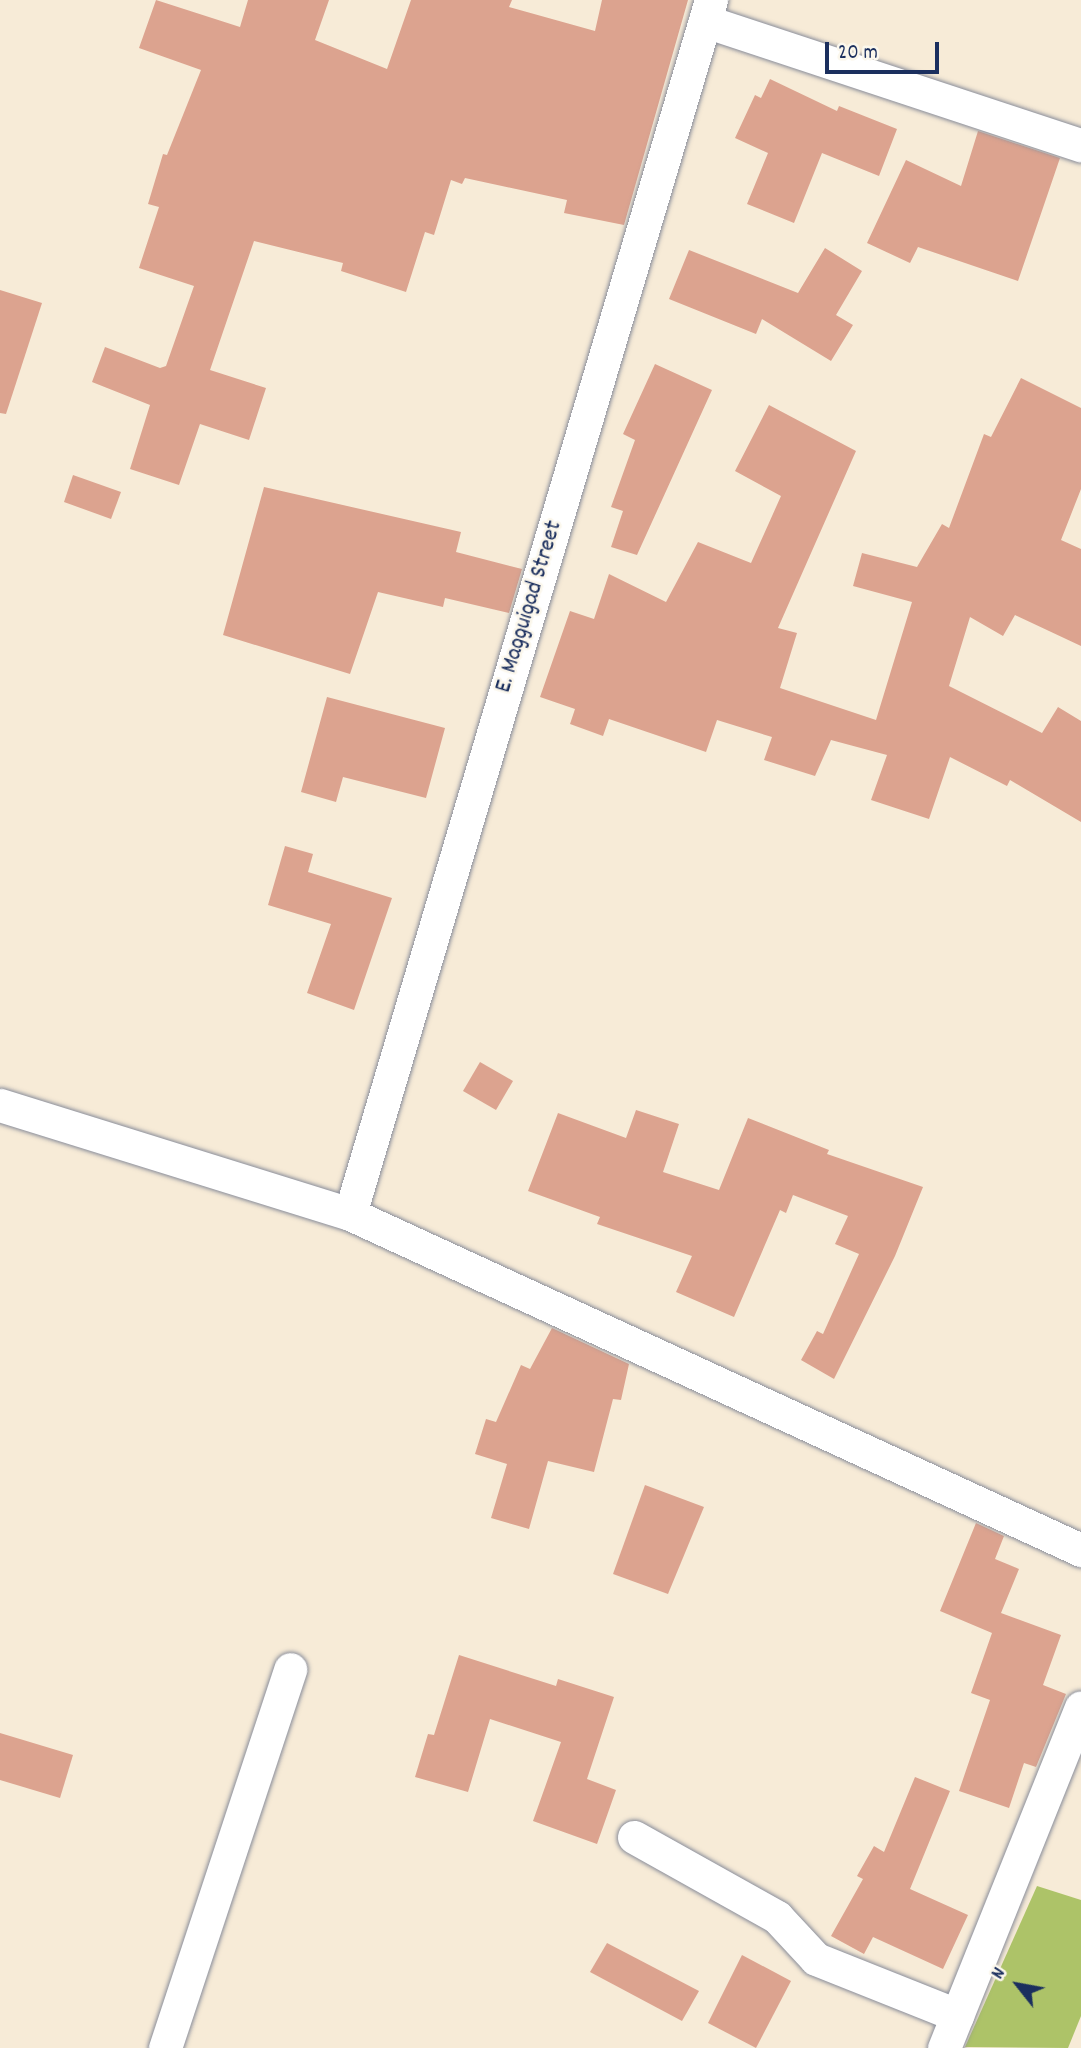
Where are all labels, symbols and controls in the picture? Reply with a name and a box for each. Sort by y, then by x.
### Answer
scale bar [829,28,943,72]
text: 20 m [838,39,878,69]
street label: E. Magguigad Street [490,518,570,696]
north arrow [983,1950,1053,2020]
text: N [986,1963,1014,1985]

